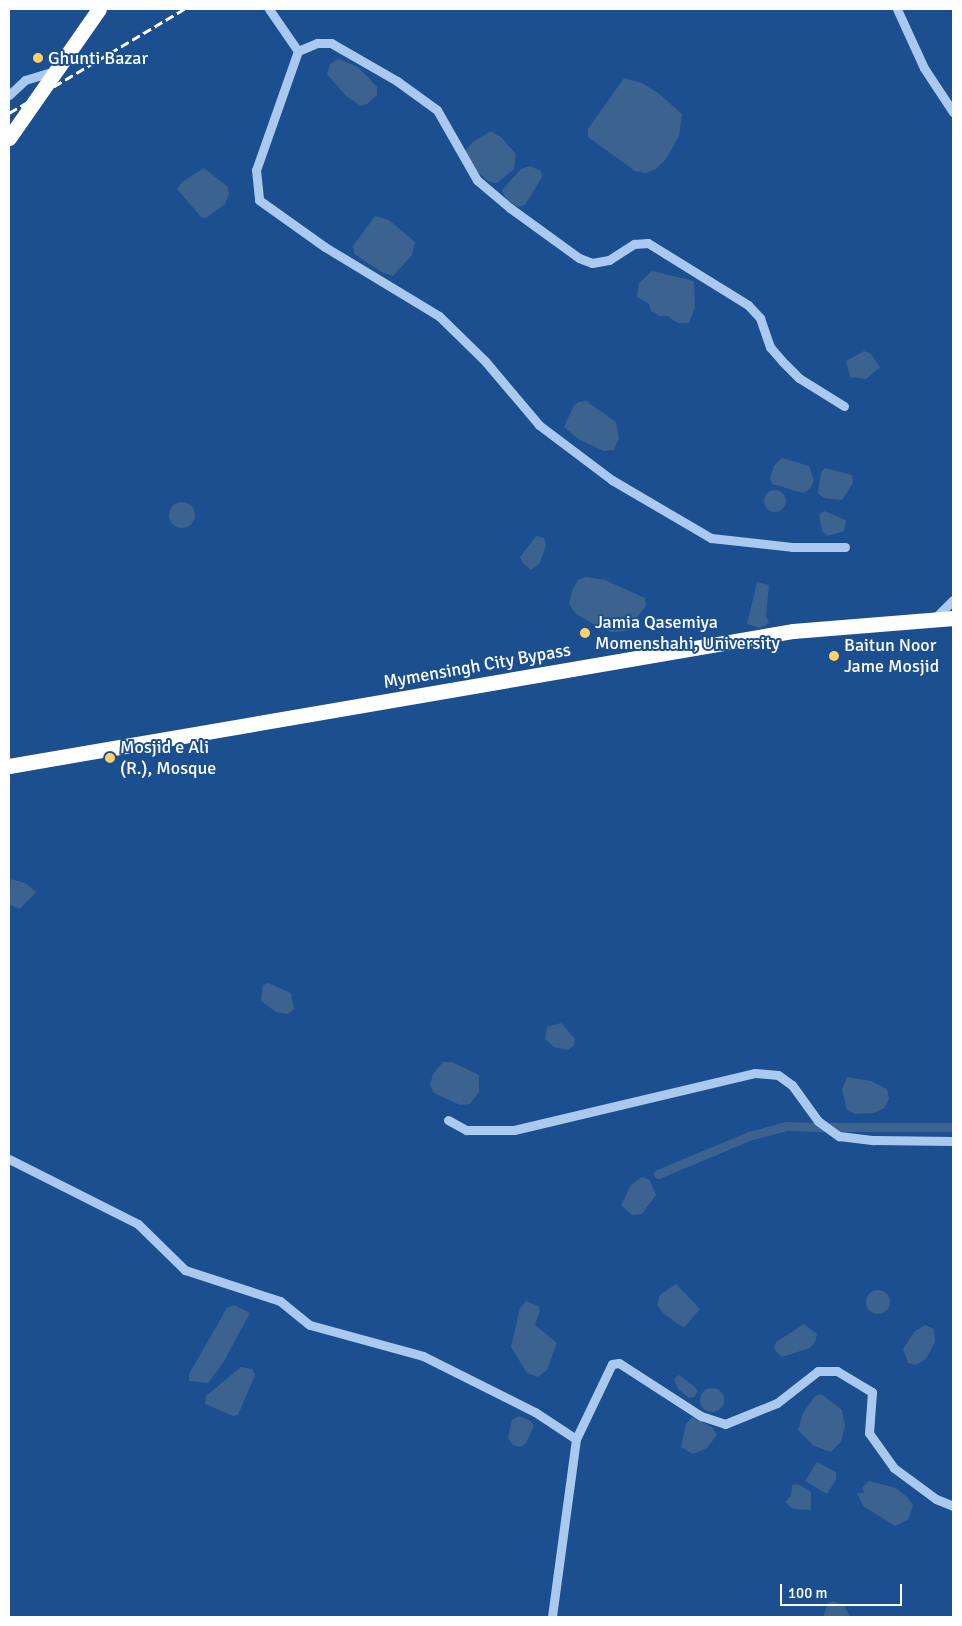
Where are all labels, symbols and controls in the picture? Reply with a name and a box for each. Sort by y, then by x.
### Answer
place label: Ghunti Bazar [48,47,148,69]
marker: Ghunti Bazar [32,52,44,64]
place label: Jamia Qasemiya Momenshahi, University [595,612,780,654]
marker: Jamia Qasemiya Momenshahi, University [579,627,591,639]
place label: Baitun Noor Jame Mosjid [844,635,939,678]
street label: Mymensingh City Bypass [382,639,572,693]
marker: Baitun Noor Jame Mosjid [828,650,840,662]
place label: Mosjid e Ali (R.), Mosque [120,737,216,780]
marker: Mosjid e Ali (R.), Mosque [104,752,116,764]
scale bar [782,1574,904,1606]
text: 100 m [788,1584,828,1602]

